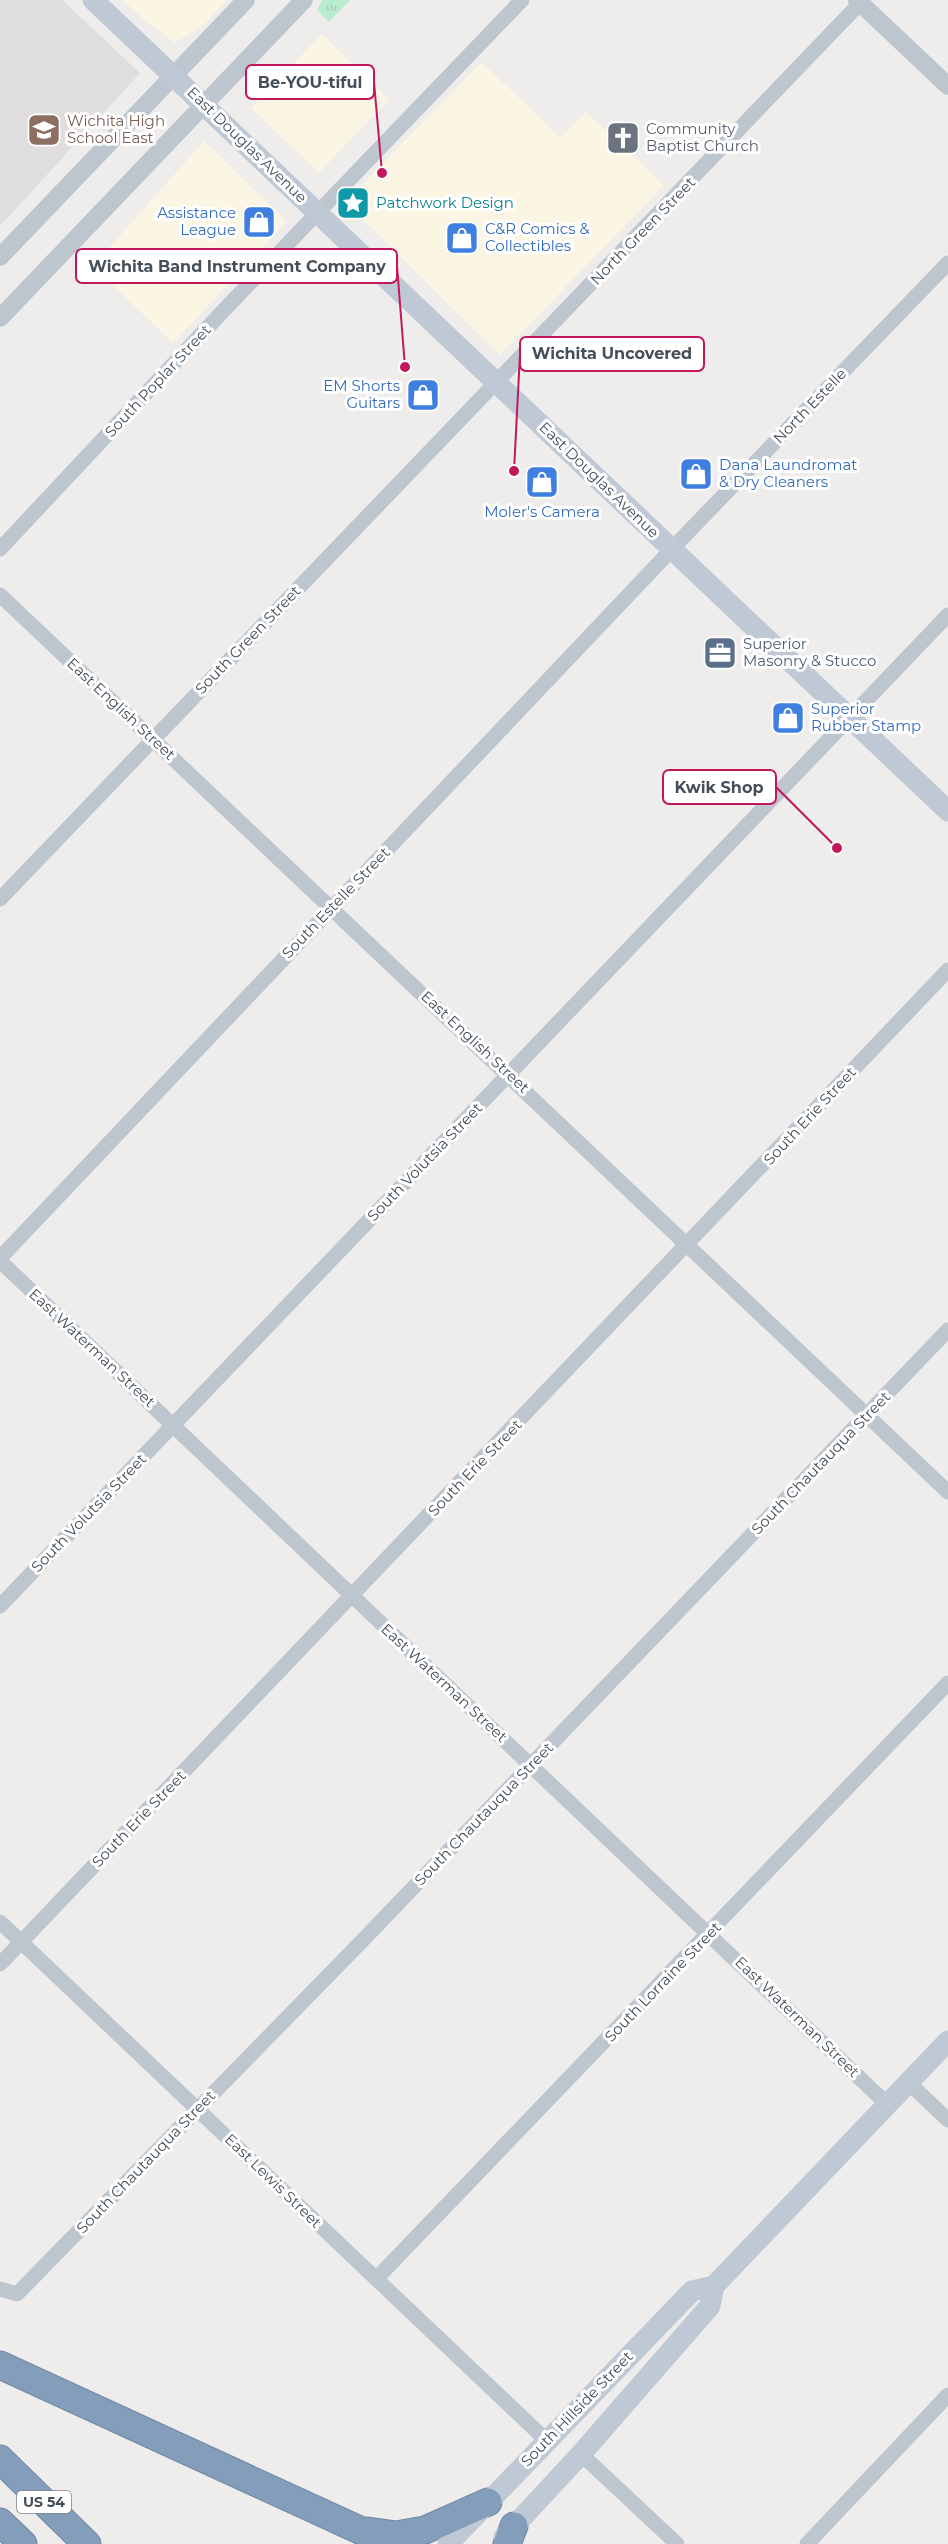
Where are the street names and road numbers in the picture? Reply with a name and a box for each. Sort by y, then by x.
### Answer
street label: East Douglas Avenue [184,83,311,207]
street label: North Green Street [586,173,699,289]
street label: South Poplar Street [100,320,215,441]
street label: North Estelle [769,364,850,447]
street label: East Douglas Avenue [536,418,663,542]
street label: South Green Street [191,581,304,698]
street label: East English Street [63,653,180,764]
street label: South Estelle Street [278,843,394,962]
street label: East English Street [417,986,534,1097]
street label: South Erie Street [759,1063,860,1169]
street label: South Volutsia Street [363,1098,486,1225]
street label: East Waterman Street [25,1284,159,1411]
street label: South Chautauqua Street [747,1387,894,1538]
street label: South Erie Street [424,1415,526,1520]
street label: South Volutsia Street [27,1449,150,1576]
street label: East Waterman Street [377,1619,511,1746]
street label: South Chautauqua Street [410,1738,557,1889]
street label: South Erie Street [88,1766,190,1871]
street label: South Lorraine Street [600,1918,725,2046]
street label: East Waterman Street [731,1952,864,2081]
street label: South Chautauqua Street [72,2086,219,2237]
street label: East Lewis Street [221,2130,326,2232]
street label: South Hillside Street [517,2347,637,2470]
road number: US 54 [17,2491,71,2513]

